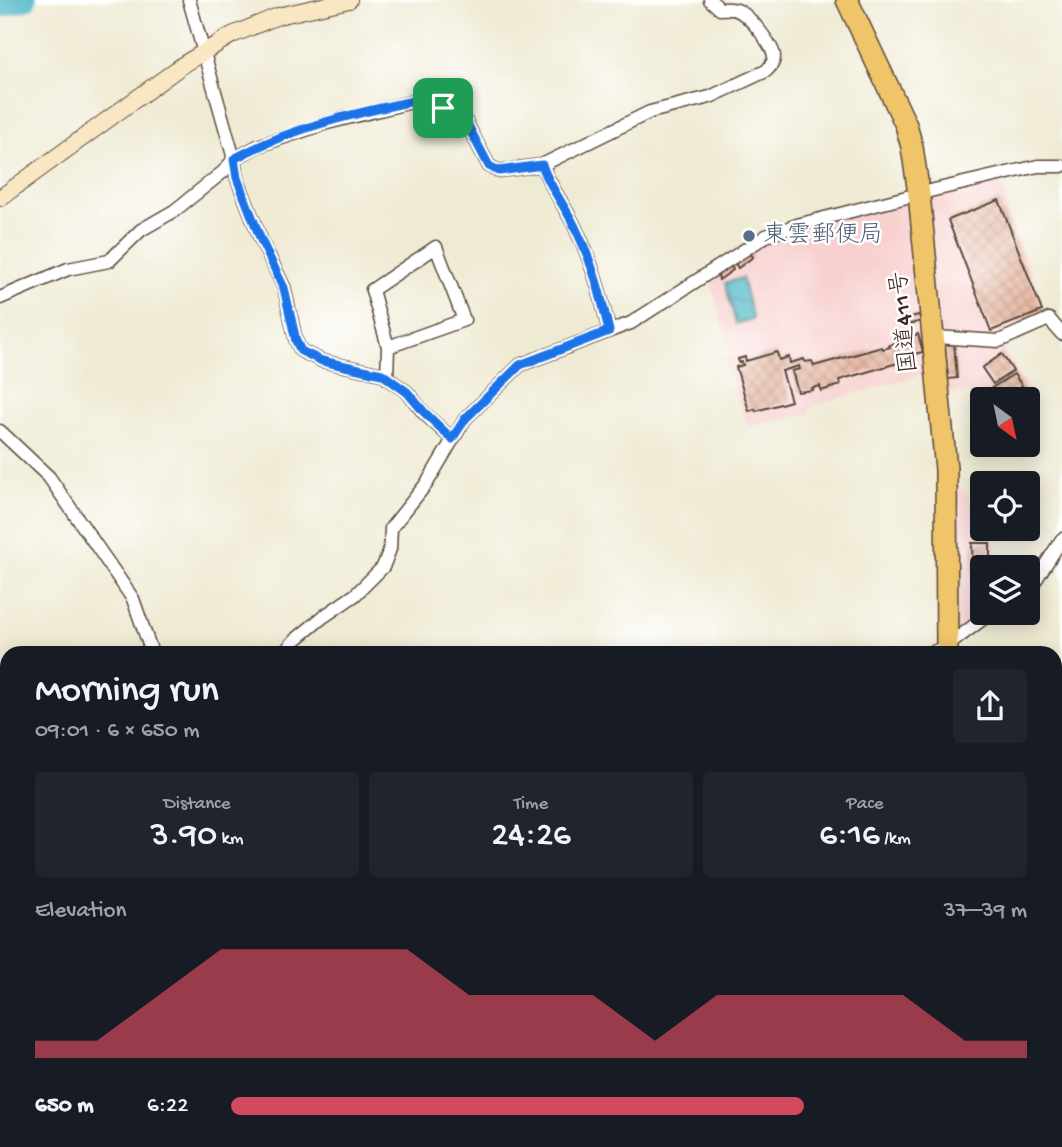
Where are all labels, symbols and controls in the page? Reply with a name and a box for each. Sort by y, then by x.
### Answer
pin [413,78,473,138]
icon: arrive [424,89,462,127]
place label: 東雲郵便局 [763,221,883,251]
marker: 東雲郵便局 [741,228,757,244]
street label: 国道411号 [885,269,926,375]
north arrow [970,387,1040,457]
map controls [970,387,1040,625]
button: locate [970,471,1040,541]
button: layers [970,555,1040,625]
button: share [953,669,1027,743]
text: Morning run [35,670,219,714]
text: 09:01 · 6 × 650 m [35,718,200,745]
text: Distance [163,793,231,816]
text: Time [514,793,548,816]
text: Pace [846,793,884,816]
text: 3.90 [150,816,217,857]
text: 24:26 [491,816,571,857]
text: 6:16 [819,816,880,857]
text: km [217,828,244,851]
text: /km [880,828,911,851]
text: Elevation [35,898,126,925]
text: 37–39 m [944,898,1027,925]
text: 650 m [35,1093,94,1120]
text: 6:22 [147,1093,188,1120]

